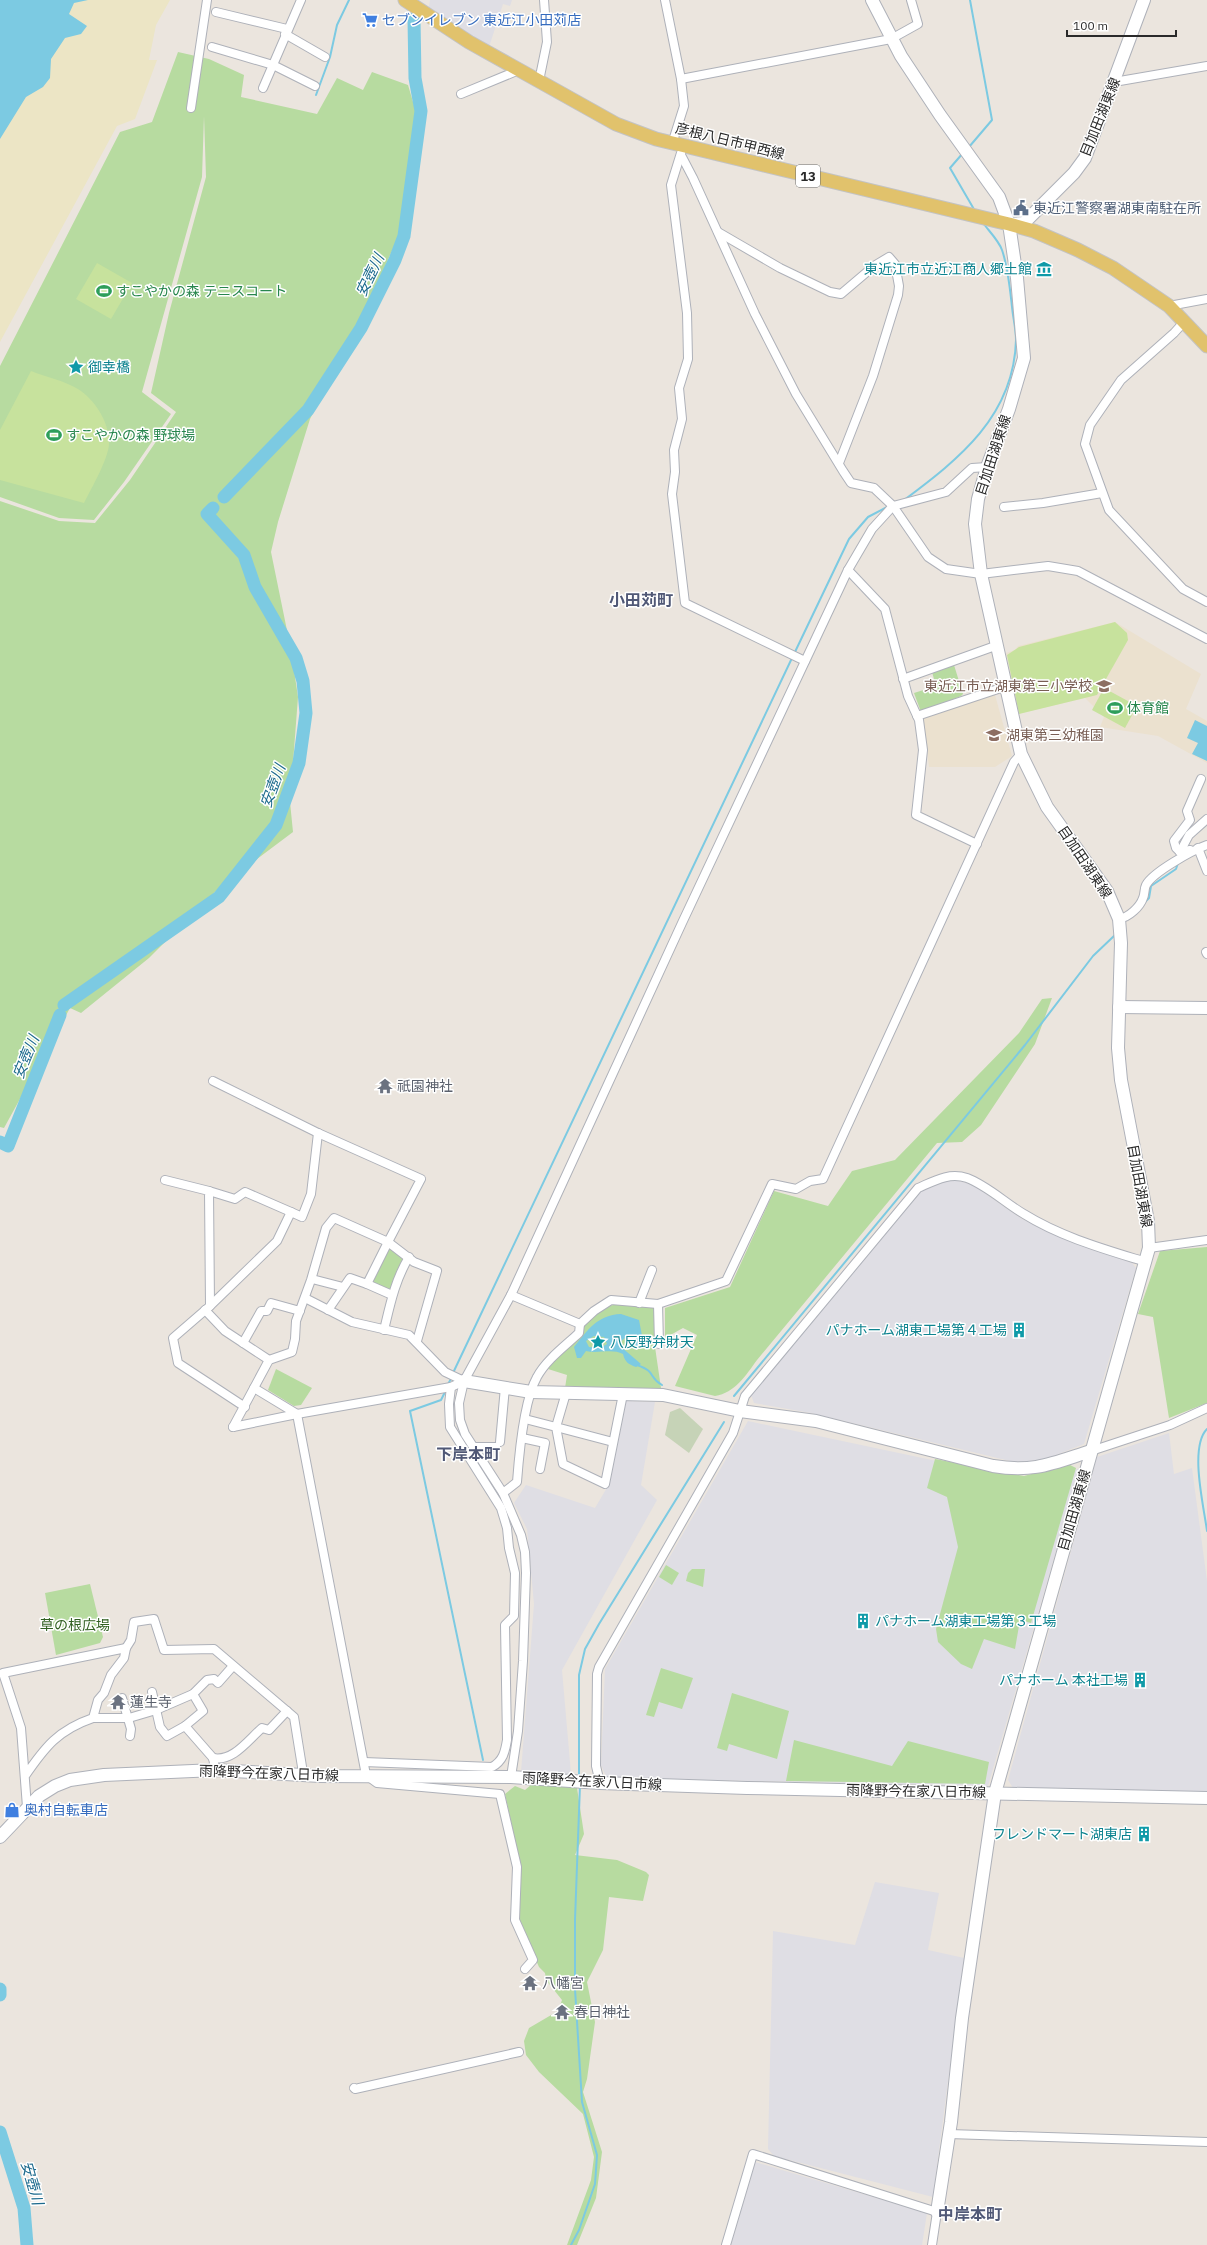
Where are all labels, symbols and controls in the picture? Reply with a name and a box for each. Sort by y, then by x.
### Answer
supermarket icon: セブンイレブン 東近江小田苅店 [361,11,379,29]
place label: セブンイレブン 東近江小田苅店 [382,11,581,29]
scale bar [1067,12,1176,38]
text: 100 m [1073,18,1108,33]
street label: 目加田湖東線 [1076,75,1124,159]
street label: 彦根八日市甲西線 [673,119,787,163]
road number: 13 [796,165,820,187]
public building icon: 東近江警察署湖東南駐在所 [1012,199,1030,217]
place label: 東近江警察署湖東南駐在所 [1033,199,1201,217]
water label: 安壺川 [351,249,389,299]
place label: 東近江市立近江商人郷土館 [864,260,1032,278]
museum icon: 東近江市立近江商人郷土館 [1035,260,1053,278]
sports icon: すこやかの森 テニスコート [95,282,113,300]
place label: すこやかの森 テニスコート [116,282,287,300]
place icon: 御幸橋 [67,358,85,376]
place label: 御幸橋 [88,358,130,376]
street label: 目加田湖東線 [971,412,1015,498]
sports icon: すこやかの森 野球場 [45,426,63,444]
place label: すこやかの森 野球場 [66,426,195,444]
district label: 小田苅町 [609,590,673,610]
place label: 東近江市立湖東第三小学校 [924,677,1092,695]
school or university icon: 東近江市立湖東第三小学校 [1095,677,1113,695]
sports icon: 体育館 [1106,699,1124,717]
place label: 体育館 [1127,699,1169,717]
school or university icon: 湖東第三幼稚園 [985,726,1003,744]
place label: 湖東第三幼稚園 [1006,726,1104,744]
water label: 安壺川 [256,760,290,810]
street label: 目加田湖東線 [1054,822,1116,902]
water label: 安壺川 [8,1031,44,1081]
temple icon: 祇園神社 [376,1077,394,1095]
place label: 祇園神社 [397,1077,453,1095]
street label: 目加田湖東線 [1124,1143,1156,1229]
place label: パナホーム湖東工場第４工場 [825,1321,1007,1339]
building icon: パナホーム湖東工場第４工場 [1010,1321,1028,1339]
place icon: 八反野弁財天 [589,1333,607,1351]
place label: 八反野弁財天 [610,1333,694,1351]
district label: 下岸本町 [436,1444,500,1464]
street label: 目加田湖東線 [1054,1467,1094,1553]
building icon: パナホーム湖東工場第３工場 [854,1612,872,1630]
place label: パナホーム湖東工場第３工場 [875,1612,1057,1630]
park label: 草の根広場 [40,1616,110,1634]
place label: パナホーム 本社工場 [999,1671,1128,1689]
building icon: パナホーム 本社工場 [1131,1671,1149,1689]
temple icon: 蓮生寺 [109,1693,127,1711]
place label: 蓮生寺 [130,1693,172,1711]
street label: 雨降野今在家八日市線 [199,1762,339,1784]
street label: 雨降野今在家八日市線 [522,1768,662,1794]
street label: 雨降野今在家八日市線 [846,1781,986,1801]
shop icon: 奥村自転車店 [3,1801,21,1819]
place label: 奥村自転車店 [24,1801,108,1819]
place label: フレンドマート湖東店 [992,1825,1132,1843]
building icon: フレンドマート湖東店 [1135,1825,1153,1843]
temple icon: 八幡宮 [521,1974,539,1992]
place label: 八幡宮 [542,1974,584,1992]
temple icon: 春日神社 [553,2003,571,2021]
place label: 春日神社 [574,2003,630,2021]
water label: 安壺川 [17,2159,48,2209]
district label: 中岸本町 [938,2204,1002,2224]

